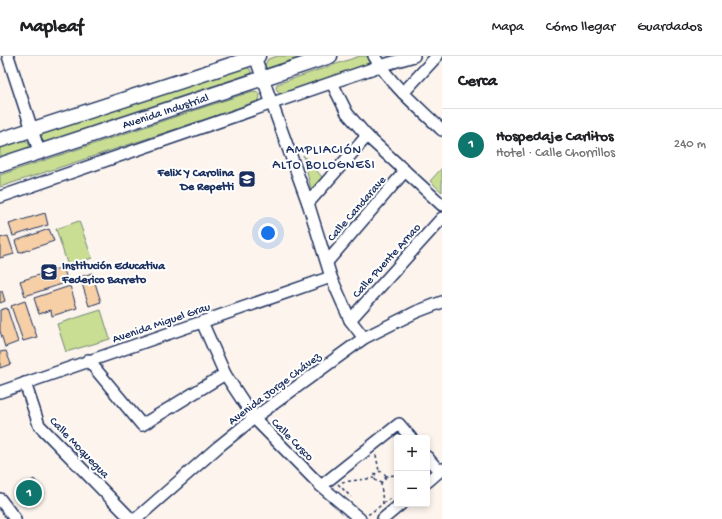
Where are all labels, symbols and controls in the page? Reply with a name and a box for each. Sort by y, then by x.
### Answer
text: Mapleaf [20,16,83,39]
text: Mapa [492,19,524,36]
text: Cómo llegar [546,19,615,36]
text: Guardados [637,19,702,36]
text: Cerca [458,72,497,92]
street label: Avenida Industrial [121,91,211,133]
text: Hospedaje Carlitos [496,128,614,146]
text: 1 [468,137,474,152]
text: 240 m [674,137,706,152]
district label: AMPLIACIÓN ALTO BOLOGNESI [272,143,376,173]
text: Hotel · Calle Chorrillos [496,146,615,161]
place label: Felix Y Carolina De Repetti [157,167,235,195]
school or university icon: Felix Y Carolina De Repetti [237,169,257,189]
street label: Calle Candarave [325,173,390,245]
street label: Calle Puente Arnao [350,221,425,302]
your location [258,223,278,243]
place label: Institución Educativa Federico Barreto [61,260,166,288]
school or university icon: Institución Educativa Federico Barreto [39,262,59,282]
street label: Avenida Miguel Grau [111,300,213,347]
street label: Avenida Jorge Chávez [226,350,325,429]
street label: Calle Moquegua [46,415,112,482]
street label: Calle Cusco [267,416,316,465]
map controls [394,435,430,507]
button: + [394,435,430,471]
button: − [394,471,430,507]
pin: 1 [16,478,42,508]

